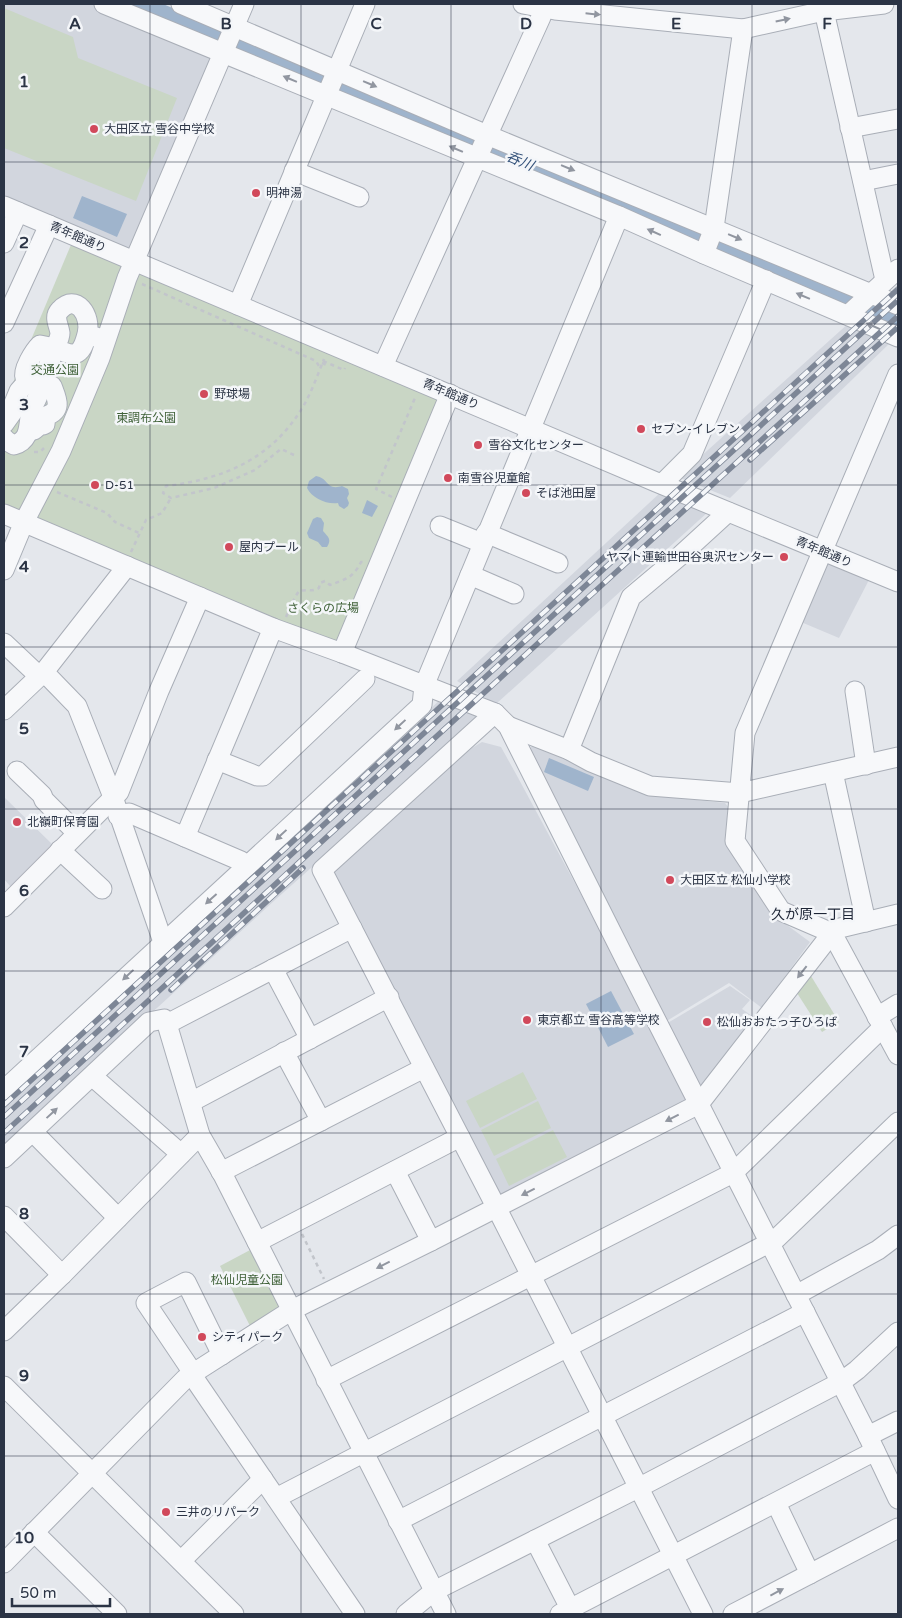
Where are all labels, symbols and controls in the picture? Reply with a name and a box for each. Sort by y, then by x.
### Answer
one-way arrow [585,10,601,18]
text: A [69,14,81,34]
text: B [220,14,232,34]
text: C [370,14,382,34]
text: D [520,14,532,34]
text: E [671,14,681,34]
text: F [822,14,832,34]
one-way arrow [776,16,791,24]
text: 1 [19,72,29,92]
one-way arrow [283,75,297,83]
one-way arrow [363,81,377,89]
place label: 大田区立 雪谷中学校 [104,122,215,136]
marker: 大田区立 雪谷中学校 [88,123,100,135]
one-way arrow [449,145,463,153]
water label: 呑川 [504,148,538,175]
one-way arrow [561,164,576,172]
place label: 明神湯 [266,186,302,200]
marker: 明神湯 [250,187,262,199]
street label: 青年館通り [48,219,108,255]
one-way arrow [647,228,661,236]
text: 2 [19,233,29,253]
one-way arrow [728,233,742,241]
one-way arrow [796,291,810,299]
one-way arrow [866,322,880,330]
park label: 交通公園 [31,363,79,377]
street label: 青年館通り [421,376,481,412]
place label: 野球場 [214,387,250,401]
marker: 野球場 [198,388,210,400]
text: 3 [19,395,29,415]
park label: 東調布公園 [116,411,176,425]
place label: セブン-イレブン [651,422,740,436]
marker: セブン-イレブン [635,423,647,435]
place label: 雪谷文化センター [488,438,584,452]
marker: 雪谷文化センター [472,439,484,451]
place label: 南雪谷児童館 [458,471,530,485]
marker: 南雪谷児童館 [442,472,454,484]
place label: D-51 [105,478,134,492]
marker: D-51 [89,479,101,491]
place label: そば池田屋 [536,486,596,500]
marker: そば池田屋 [520,487,532,499]
street label: 青年館通り [794,534,854,570]
place label: 屋内プール [239,540,299,554]
marker: 屋内プール [223,541,235,553]
place label: ヤマト運輸世田谷奥沢センター [606,550,774,564]
marker: ヤマト運輸世田谷奥沢センター [778,551,790,563]
text: 4 [19,557,29,577]
park label: さくらの広場 [287,601,359,615]
text: 5 [19,719,29,739]
one-way arrow [395,719,407,731]
place label: 北嶺町保育園 [27,815,99,829]
marker: 北嶺町保育園 [11,816,23,828]
one-way arrow [276,829,288,841]
place label: 大田区立 松仙小学校 [680,873,791,887]
marker: 大田区立 松仙小学校 [664,874,676,886]
text: 6 [19,881,29,901]
one-way arrow [206,893,218,905]
district label: 久が原一丁目 [771,906,855,923]
one-way arrow [797,965,807,979]
one-way arrow [122,969,134,981]
place label: 東京都立 雪谷高等学校 [537,1013,660,1027]
marker: 東京都立 雪谷高等学校 [521,1014,533,1026]
place label: 松仙おおたっ子ひろば [717,1015,837,1029]
marker: 松仙おおたっ子ひろば [701,1016,713,1028]
text: 7 [19,1042,29,1062]
one-way arrow [46,1108,58,1120]
one-way arrow [665,1114,680,1122]
one-way arrow [520,1188,535,1196]
text: 8 [19,1204,29,1224]
one-way arrow [376,1261,390,1269]
park label: 松仙児童公園 [211,1273,283,1287]
place label: シティパーク [212,1330,283,1344]
marker: シティパーク [196,1331,208,1343]
text: 9 [19,1366,29,1386]
place label: 三井のリパーク [176,1505,260,1519]
marker: 三井のリパーク [160,1506,172,1518]
text: 10 [14,1528,34,1548]
scale bar [12,1576,110,1608]
text: 50 m [20,1584,57,1602]
one-way arrow [769,1588,784,1596]

